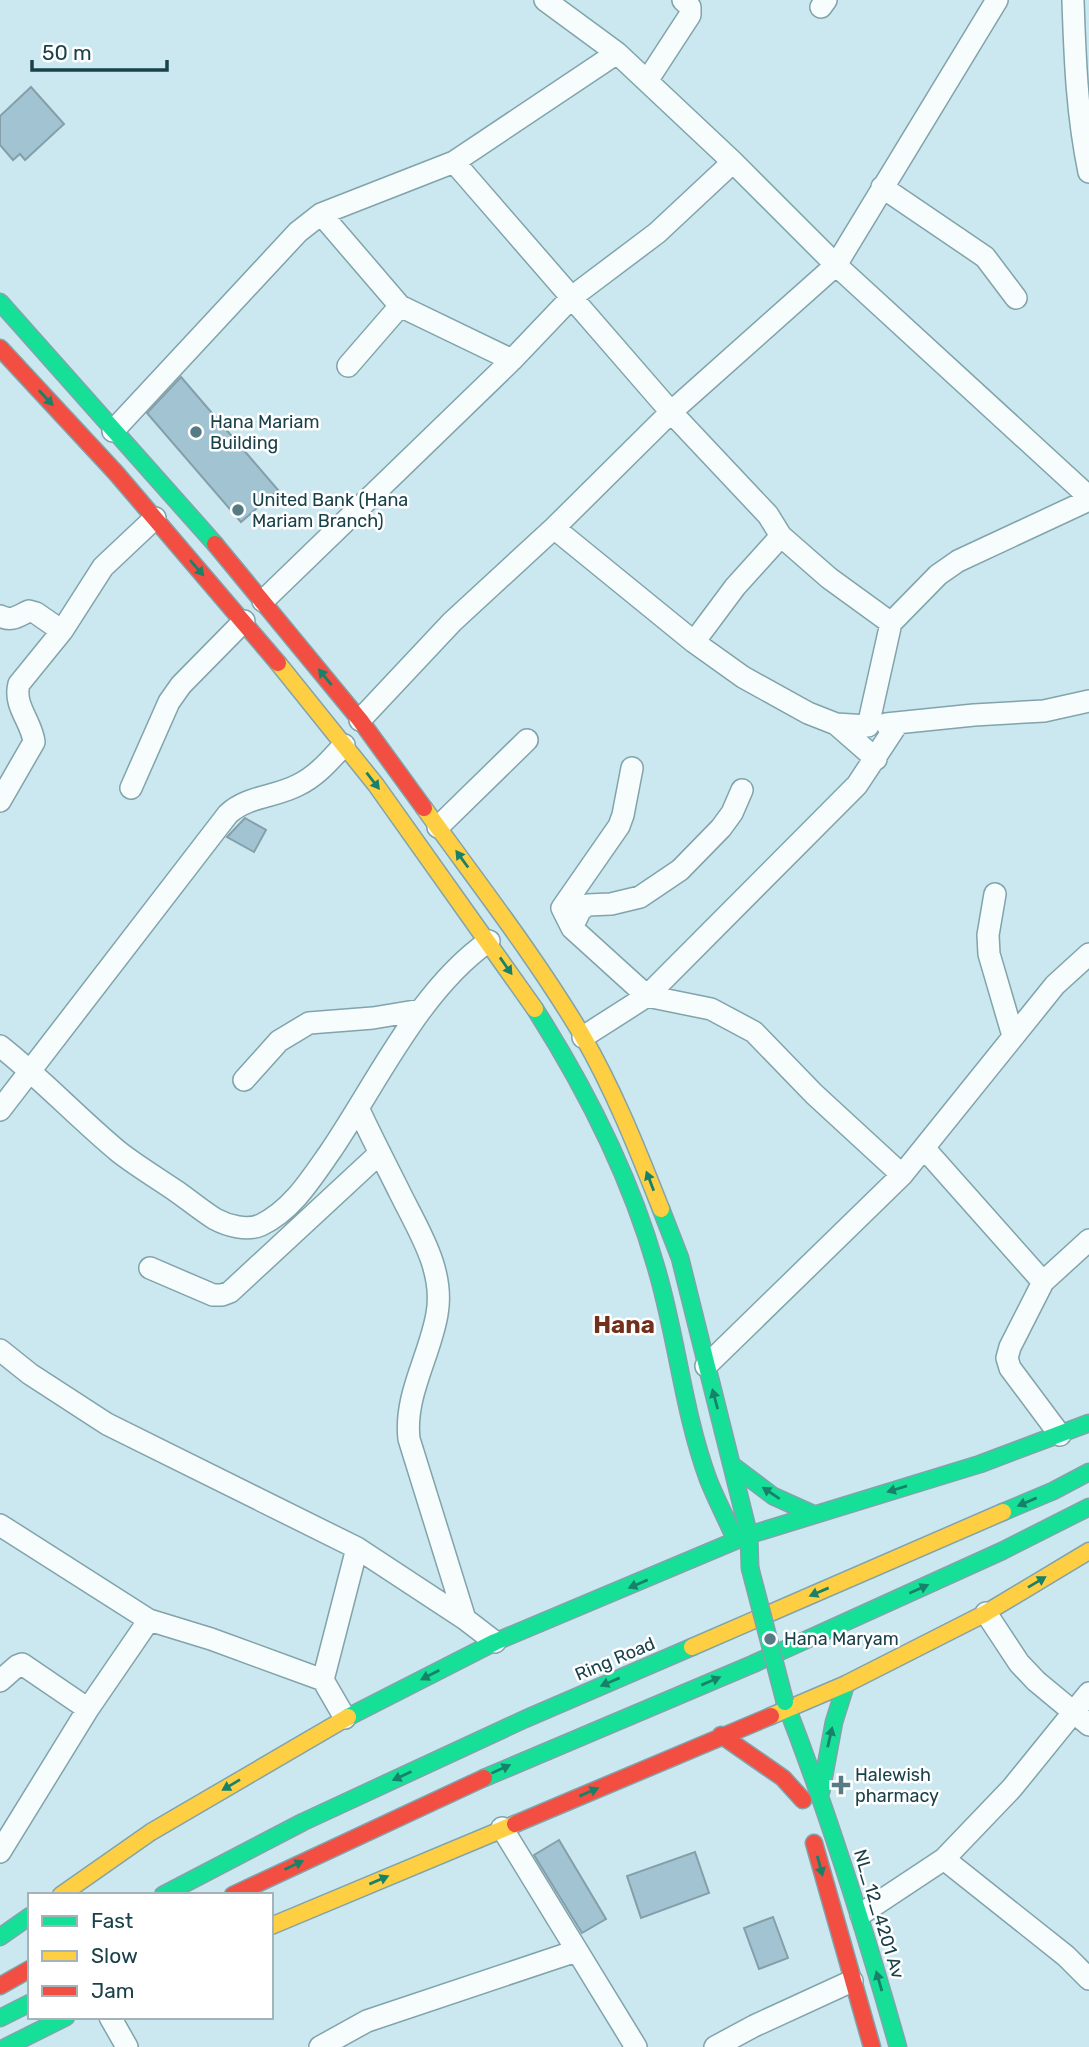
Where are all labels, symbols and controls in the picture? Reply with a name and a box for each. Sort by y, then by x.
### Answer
scale bar [32,28,166,72]
text: 50 m [42,40,92,65]
one-way arrow [38,389,54,407]
place label: Hana Mariam Building [210,411,319,454]
marker: Hana Mariam Building [188,424,204,440]
place label: United Bank (Hana Mariam Branch) [252,489,408,532]
marker: United Bank (Hana Mariam Branch) [230,502,246,518]
one-way arrow [189,559,204,576]
one-way arrow [318,669,333,687]
one-way arrow [365,772,380,790]
one-way arrow [455,850,469,868]
one-way arrow [499,957,513,975]
one-way arrow [644,1171,655,1192]
district label: Hana [593,1311,655,1339]
one-way arrow [709,1388,720,1410]
one-way arrow [887,1484,908,1494]
one-way arrow [761,1487,780,1500]
one-way arrow [1017,1497,1038,1508]
one-way arrow [1027,1576,1046,1589]
one-way arrow [627,1578,648,1589]
one-way arrow [908,1583,929,1594]
one-way arrow [808,1587,829,1598]
place label: Hana Maryam [784,1628,899,1650]
marker: Hana Maryam [762,1631,778,1647]
street label: Ring Road [572,1632,658,1686]
one-way arrow [420,1670,440,1681]
one-way arrow [700,1676,721,1687]
one-way arrow [599,1677,620,1688]
one-way arrow [825,1726,836,1748]
one-way arrow [491,1764,512,1775]
place label: Halewish pharmacy [855,1764,939,1807]
one-way arrow [392,1770,412,1782]
marker: Halewish pharmacy [833,1777,849,1793]
one-way arrow [221,1779,240,1792]
one-way arrow [578,1786,599,1797]
street label: NL_12_4201 Av [849,1847,909,1981]
one-way arrow [816,1856,826,1877]
one-way arrow [284,1859,305,1870]
one-way arrow [369,1874,389,1886]
legend [28,1893,273,2019]
text: Fast [91,1908,133,1933]
text: Slow [91,1943,138,1968]
one-way arrow [874,1970,884,1991]
text: Jam [91,1978,135,2003]

